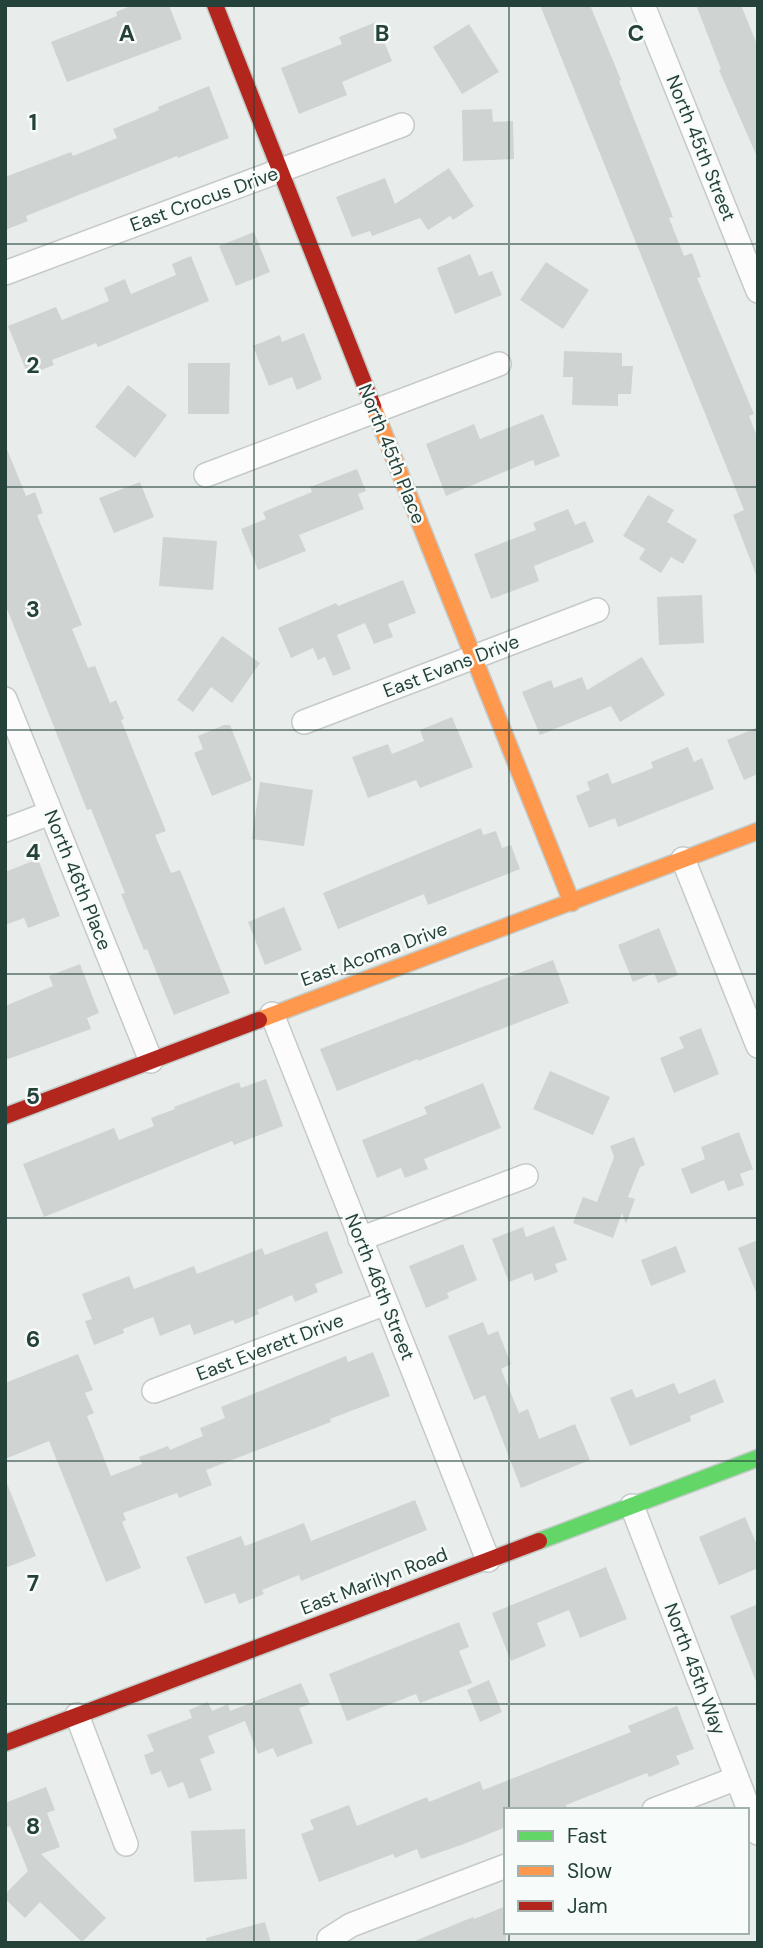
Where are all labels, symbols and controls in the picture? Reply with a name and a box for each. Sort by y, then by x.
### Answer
text: A [119,18,135,48]
text: B [375,18,389,48]
text: C [628,18,644,48]
street label: North 45th Street [660,71,742,225]
text: 1 [29,107,37,137]
street label: East Crocus Drive [127,161,281,237]
text: 2 [26,350,40,380]
street label: North 45th Place [353,380,431,528]
text: 3 [26,594,40,624]
street label: East Evans Drive [379,629,523,703]
street label: North 46th Place [39,806,117,954]
text: 4 [26,837,41,867]
street label: East Acoma Drive [297,916,451,992]
text: 5 [26,1081,40,1111]
street label: North 46th Street [339,1210,421,1364]
street label: East Everett Drive [193,1307,347,1387]
text: 6 [26,1324,40,1354]
street label: East Marilyn Road [297,1541,451,1621]
text: 7 [27,1568,39,1598]
street label: North 45th Way [658,1599,732,1739]
legend [504,1808,749,1934]
text: 8 [26,1811,40,1841]
text: Fast [567,1822,607,1850]
text: Slow [567,1857,612,1885]
text: Jam [567,1892,608,1920]

